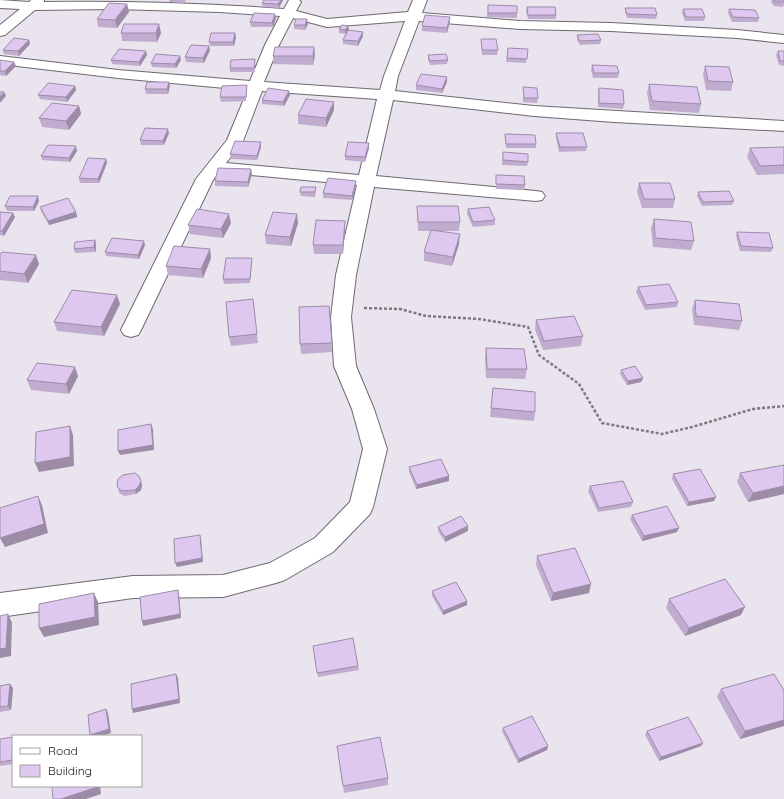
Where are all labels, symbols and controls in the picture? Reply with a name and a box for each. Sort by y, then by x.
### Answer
legend [12,735,142,787]
text: Road [48,743,78,758]
text: Building [48,763,92,778]

